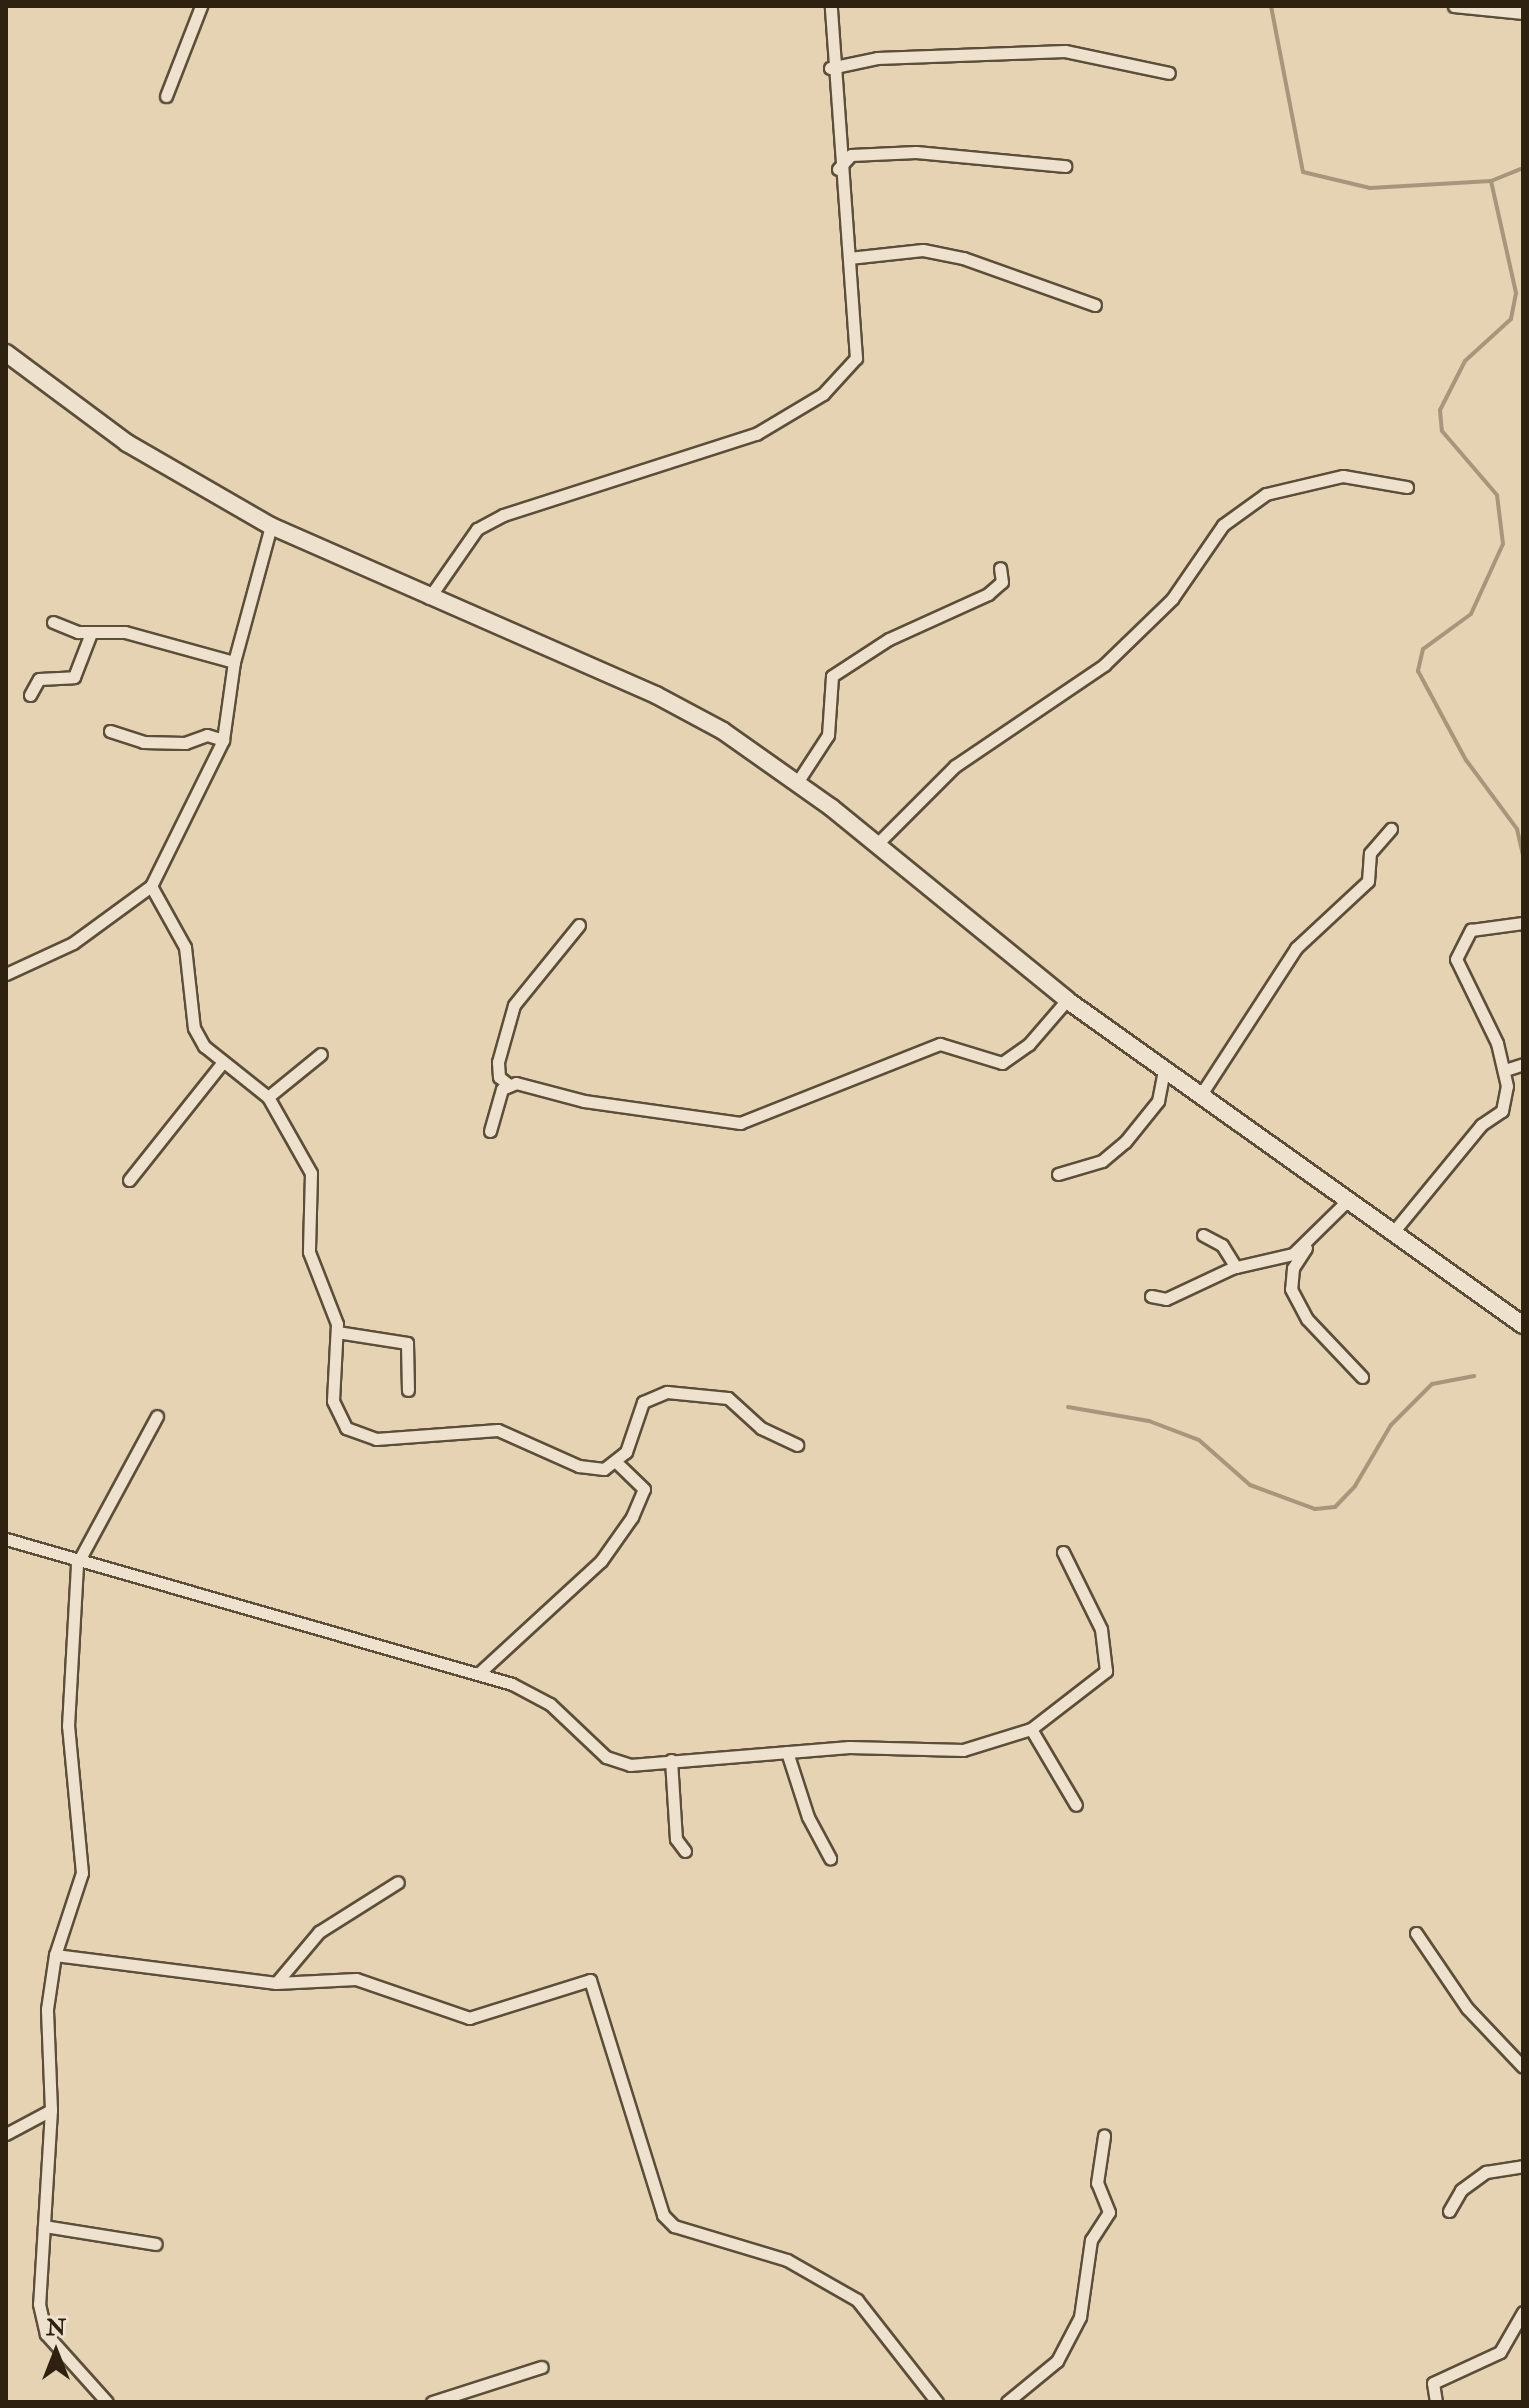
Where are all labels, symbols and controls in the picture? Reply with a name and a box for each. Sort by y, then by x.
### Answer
north arrow [16,2312,96,2392]
text: N [46,2314,66,2342]

